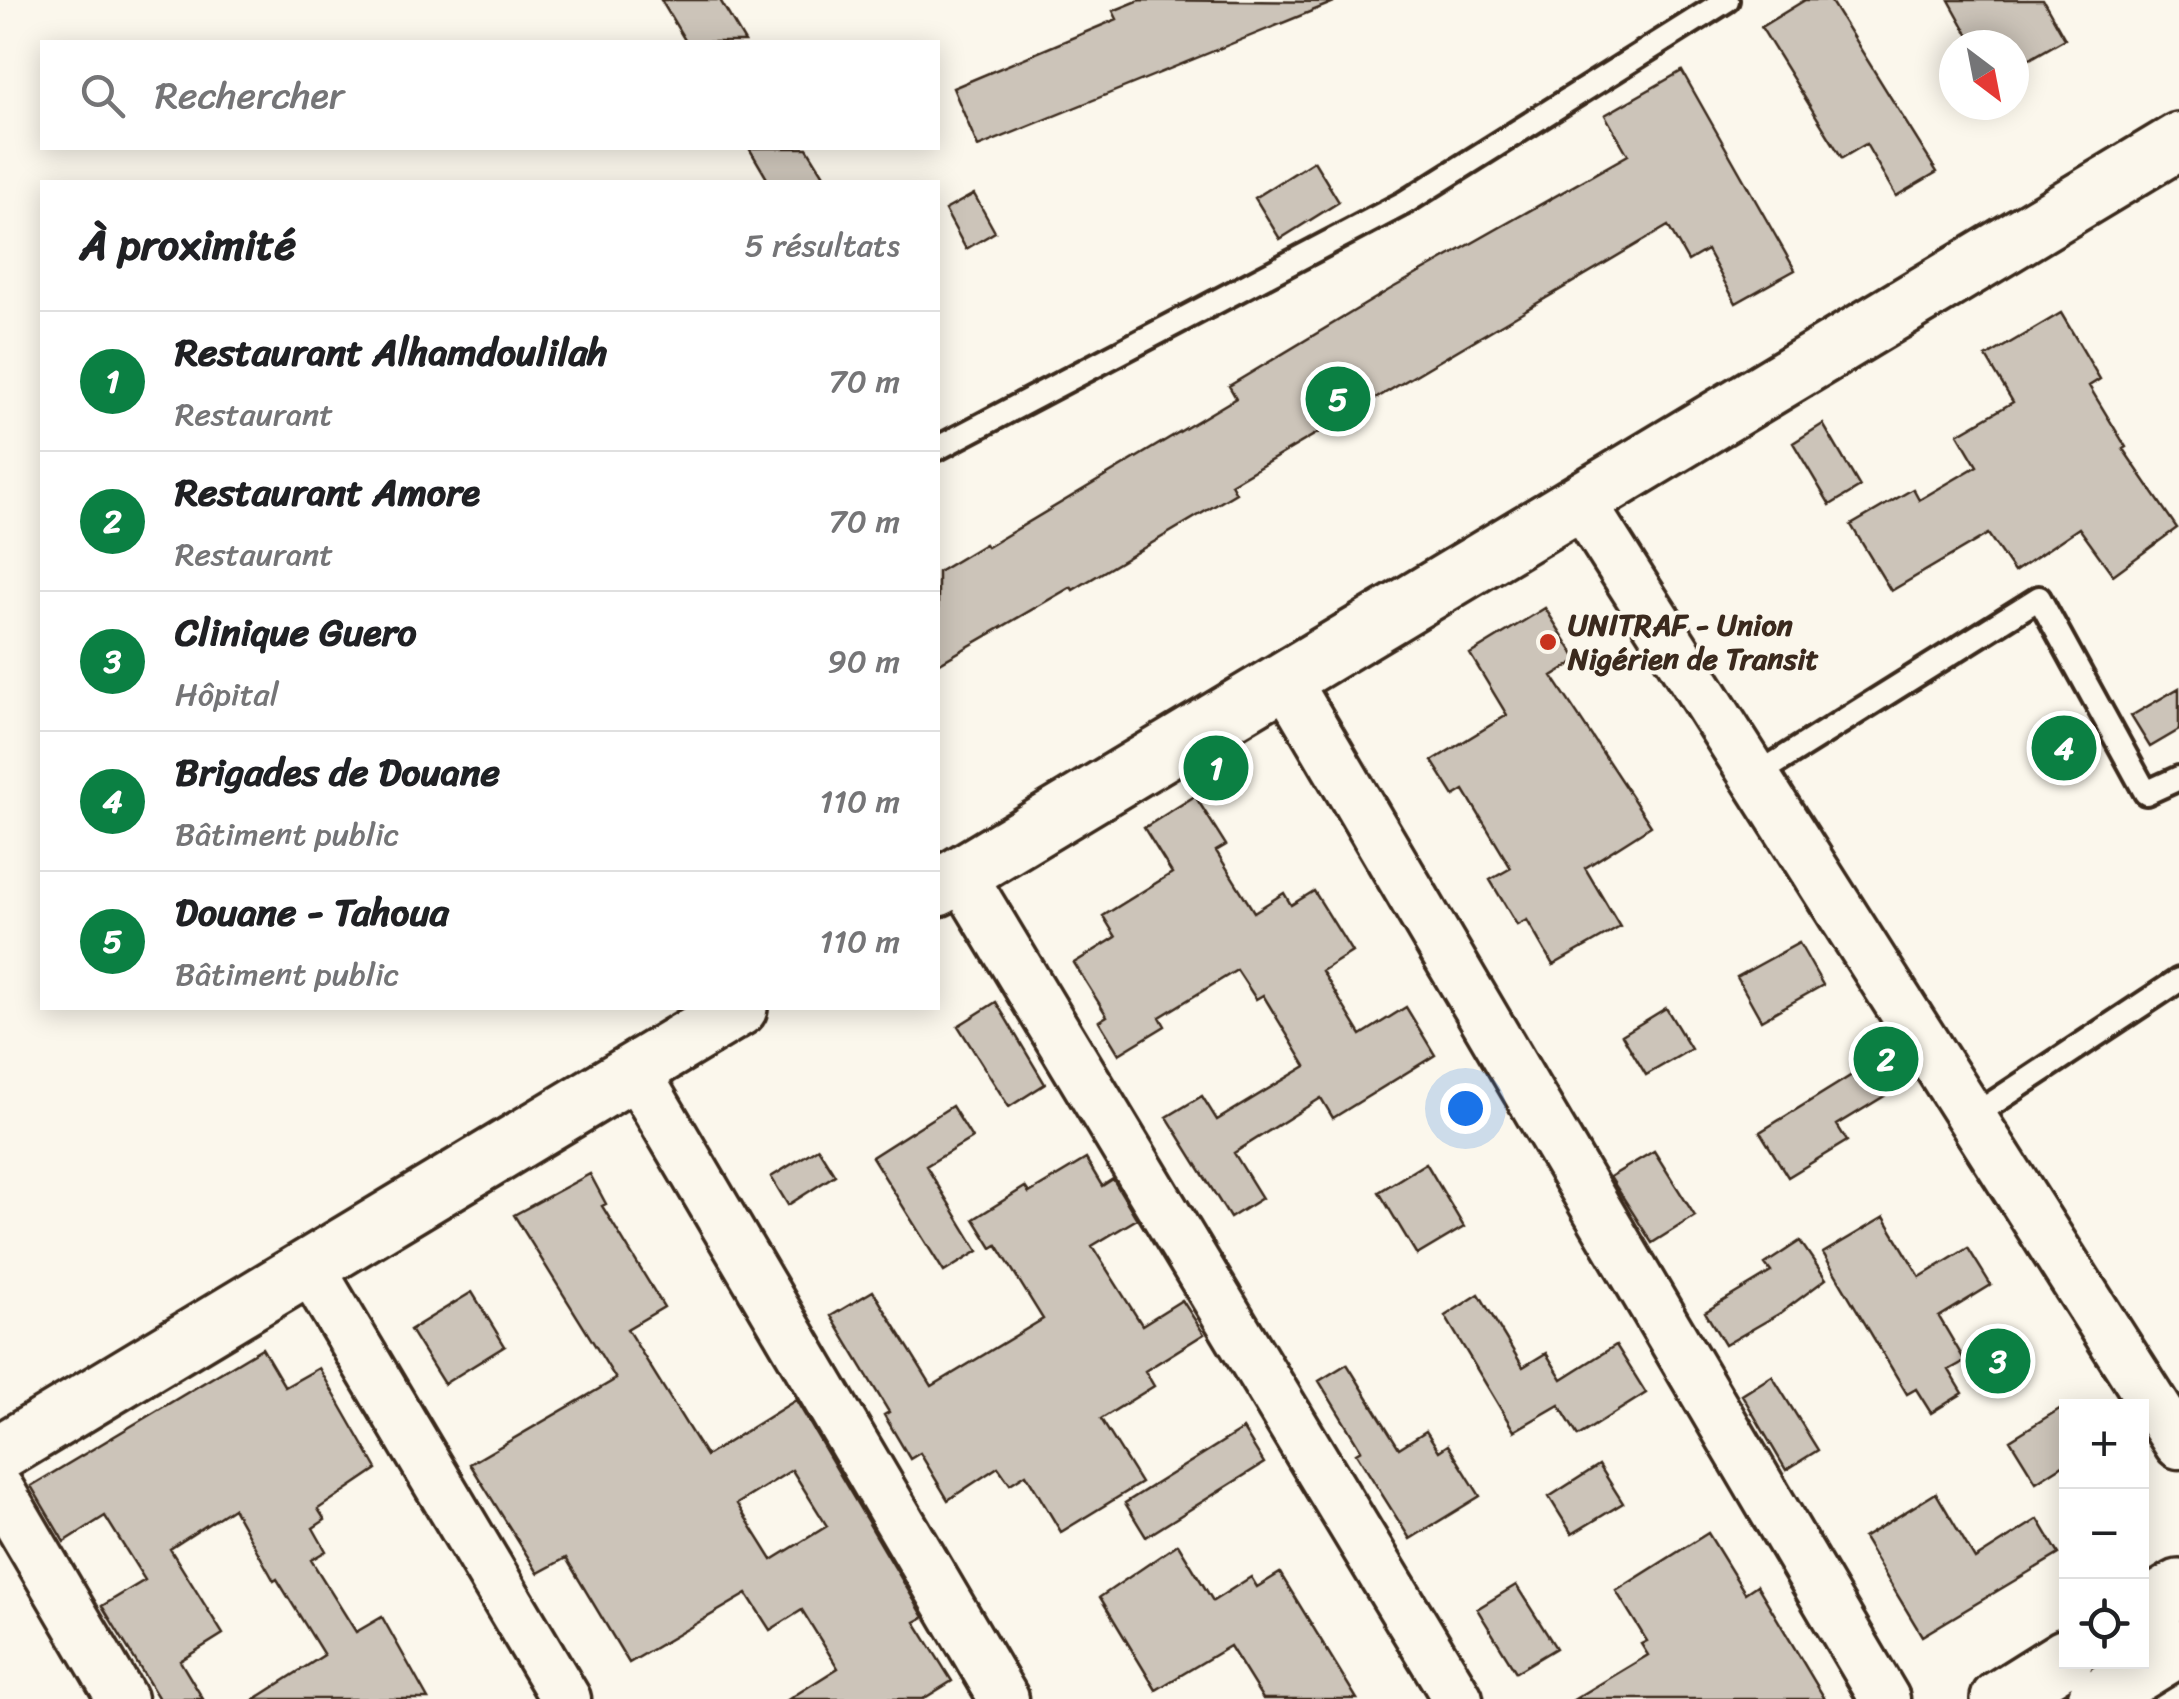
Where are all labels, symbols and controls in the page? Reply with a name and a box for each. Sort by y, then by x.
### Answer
north arrow [1939,30,2029,120]
search box [40,40,940,150]
text: Rechercher [155,62,344,129]
icon: search [75,68,130,123]
text: À proximité [80,208,296,282]
text: 5 résultats [744,217,900,274]
text: Restaurant Alhamdoulilah [175,319,608,386]
text: 1 [106,353,119,410]
text: 70 m [829,353,900,410]
pin: 5 [1306,362,1370,436]
text: Restaurant [175,386,333,443]
text: Restaurant Amore [175,459,480,526]
text: 2 [103,493,122,550]
text: 70 m [829,493,900,550]
text: Restaurant [175,526,333,583]
place label: UNITRAF - Union Nigérien de Transit [1567,598,1819,686]
text: Clinique Guero [175,599,417,666]
marker: UNITRAF - Union Nigérien de Transit [1537,631,1559,653]
text: 3 [104,633,121,690]
text: 90 m [827,633,900,690]
text: Hôpital [175,666,279,723]
pin: 4 [2032,710,2096,786]
pin: 1 [1184,730,1248,806]
text: Brigades de Douane [175,739,500,806]
text: 4 [102,773,123,830]
text: 110 m [819,773,900,830]
text: Bâtiment public [175,806,400,863]
text: Douane - Tahoua [175,879,449,946]
text: 5 [103,913,122,970]
text: 110 m [819,913,900,970]
text: Bâtiment public [175,946,400,1003]
pin: 2 [1854,1022,1918,1096]
your location [1440,1083,1491,1134]
pin: 3 [1966,1324,2030,1398]
map controls [2059,1399,2149,1669]
button: + [2059,1399,2149,1489]
button: − [2059,1489,2149,1579]
button: locate [2059,1579,2149,1669]

